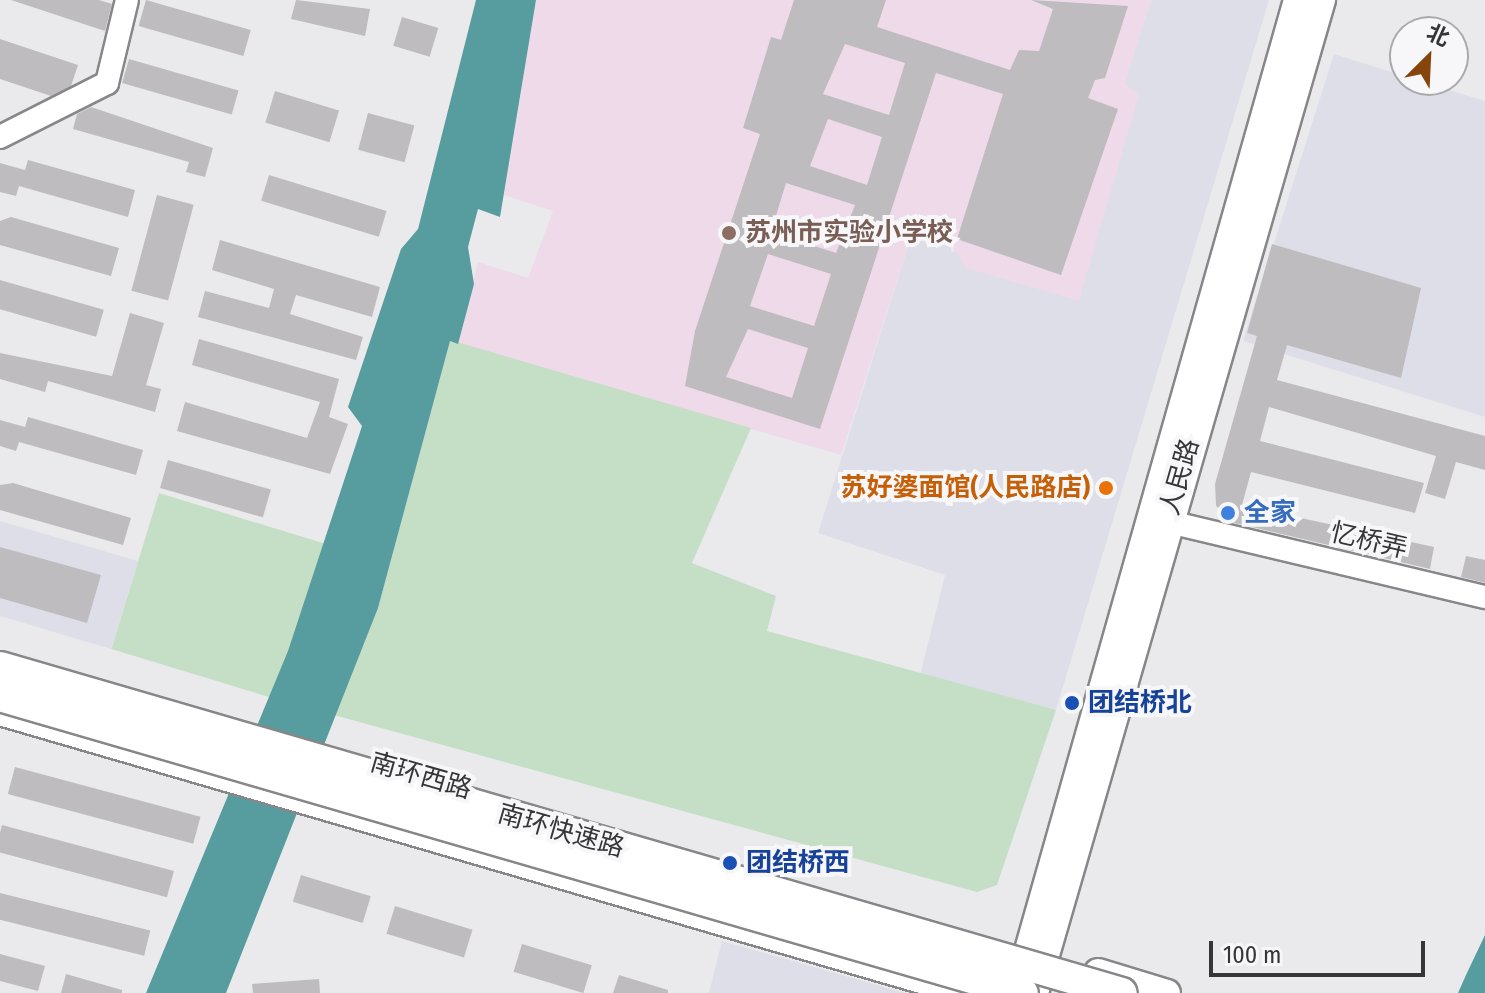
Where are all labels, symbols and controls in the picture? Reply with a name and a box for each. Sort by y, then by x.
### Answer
north arrow [1389,16,1469,96]
text: 北 [1423,19,1454,52]
place label: 苏州市实验小学校 [745,217,953,249]
marker: 苏州市实验小学校 [720,224,738,242]
street label: 人民路 [1154,435,1206,519]
place label: 苏好婆面馆(人民路店) [840,472,1090,504]
marker: 苏好婆面馆(人民路店) [1097,479,1115,497]
place label: 全家 [1244,497,1296,529]
marker: 全家 [1219,504,1237,522]
street label: 忆桥弄 [1327,517,1411,565]
place label: 团结桥北 [1088,687,1192,719]
marker: 团结桥北 [1063,694,1081,712]
street label: 南环西路 [367,747,475,805]
street label: 南环快速路 [494,798,628,864]
place label: 团结桥西 [746,847,850,879]
marker: 团结桥西 [721,854,739,872]
scale bar [1213,925,1429,975]
text: 100 m [1223,941,1281,969]

